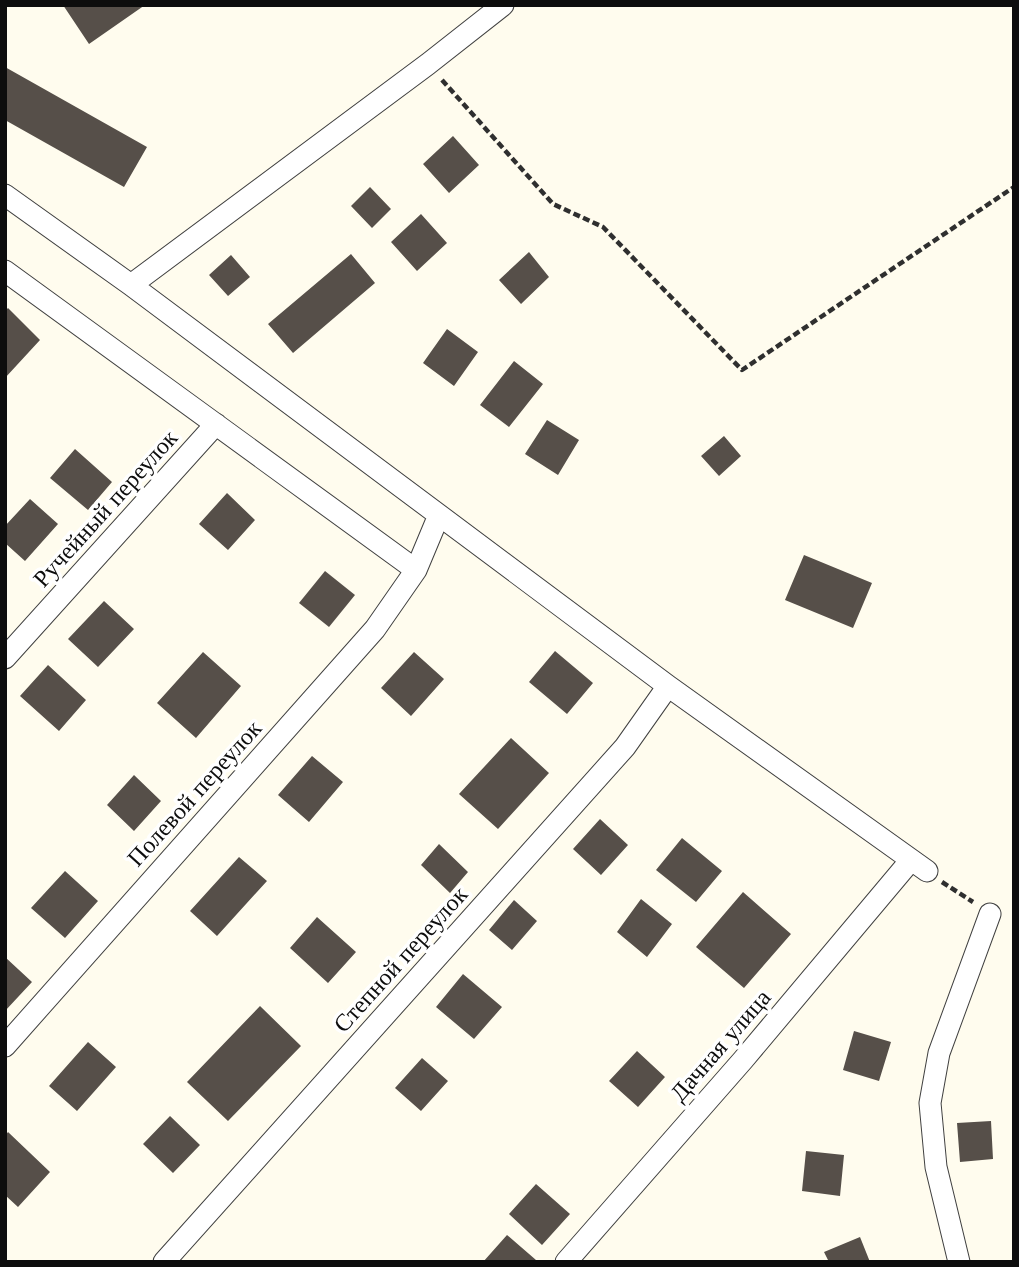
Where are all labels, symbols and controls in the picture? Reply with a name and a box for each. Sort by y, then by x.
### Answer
street label: Ручейный переулок [27,423,183,593]
street label: Полевой переулок [121,714,267,872]
street label: Степной переулок [327,880,473,1038]
street label: Дачная улица [664,983,777,1107]

